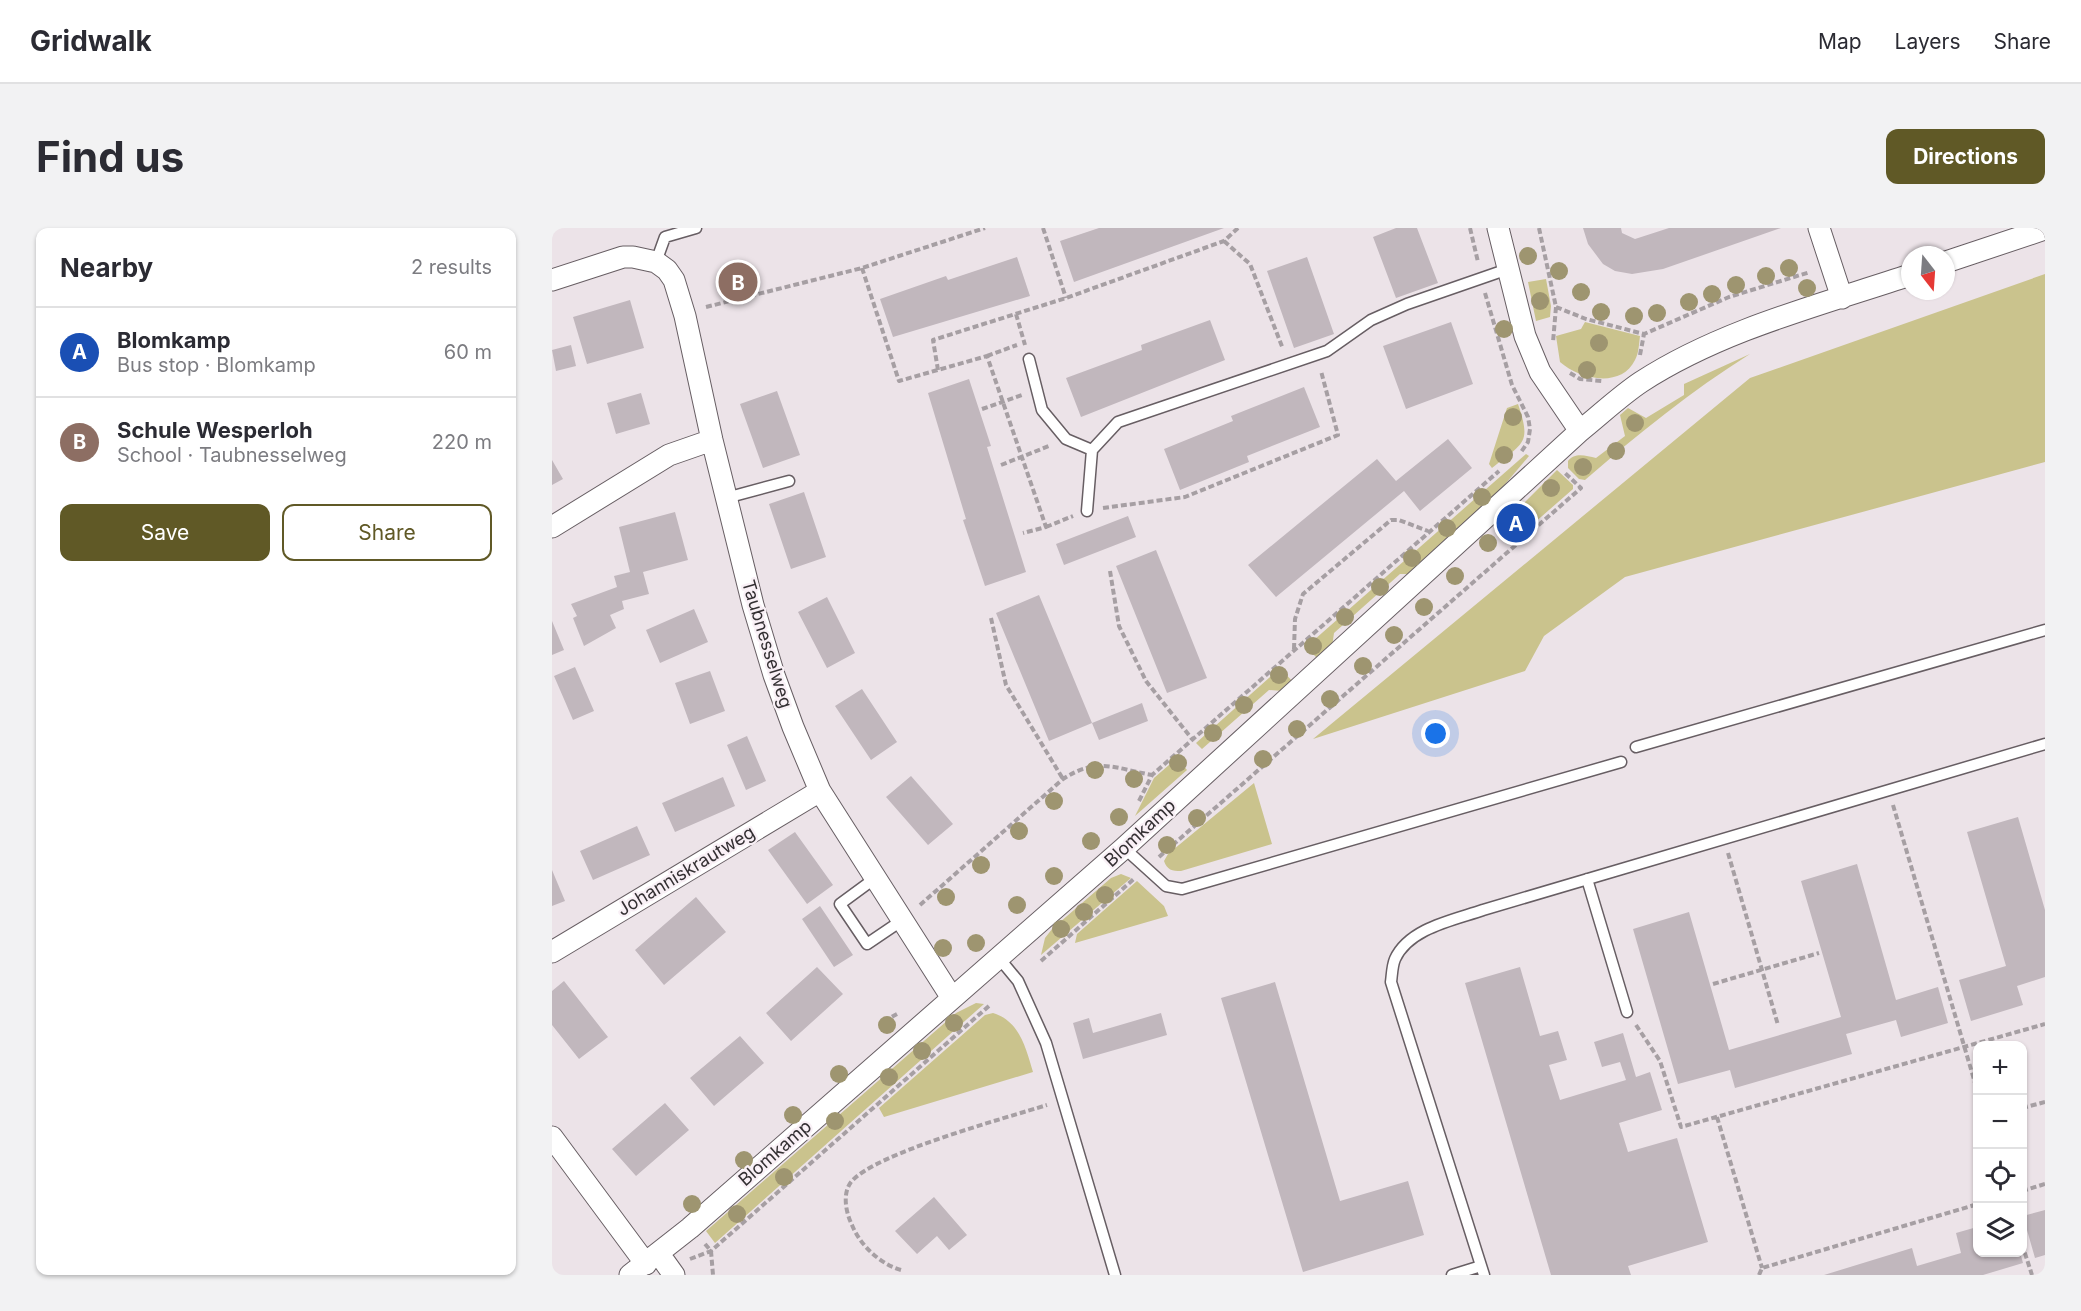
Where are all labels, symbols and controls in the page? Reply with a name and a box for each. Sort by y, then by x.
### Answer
text: Gridwalk [30,24,152,58]
text: Map [1818,29,1862,54]
text: Layers [1895,29,1961,54]
text: Share [1994,29,2051,54]
button: Directions [1886,129,2045,184]
text: Find us [36,131,184,182]
north arrow [1901,246,1955,300]
text: Nearby [60,252,153,283]
text: 2 results [411,255,492,279]
pin: B [718,260,758,304]
text: Blomkamp [117,327,231,353]
text: A [72,340,87,364]
text: 60 m [444,340,492,364]
text: Bus stop · Blomkamp [117,353,316,377]
text: Schule Wesperloh [117,417,313,443]
text: B [73,430,86,454]
text: 220 m [432,430,492,454]
text: School · Taubnesselweg [117,443,347,467]
pin: A [1496,500,1536,546]
button: Save [60,504,270,561]
button: Share [282,504,492,561]
street label: Taubnesselweg [738,577,797,711]
your location [1421,719,1450,748]
street label: Blomkamp [1100,794,1180,871]
street label: Johanniskrautweg [613,821,758,920]
map controls [1973,1041,2027,1257]
button: + [1973,1041,2027,1095]
button: − [1973,1095,2027,1149]
street label: Blomkamp [734,1115,815,1190]
button: locate [1973,1149,2027,1203]
button: layers [1973,1203,2027,1257]

